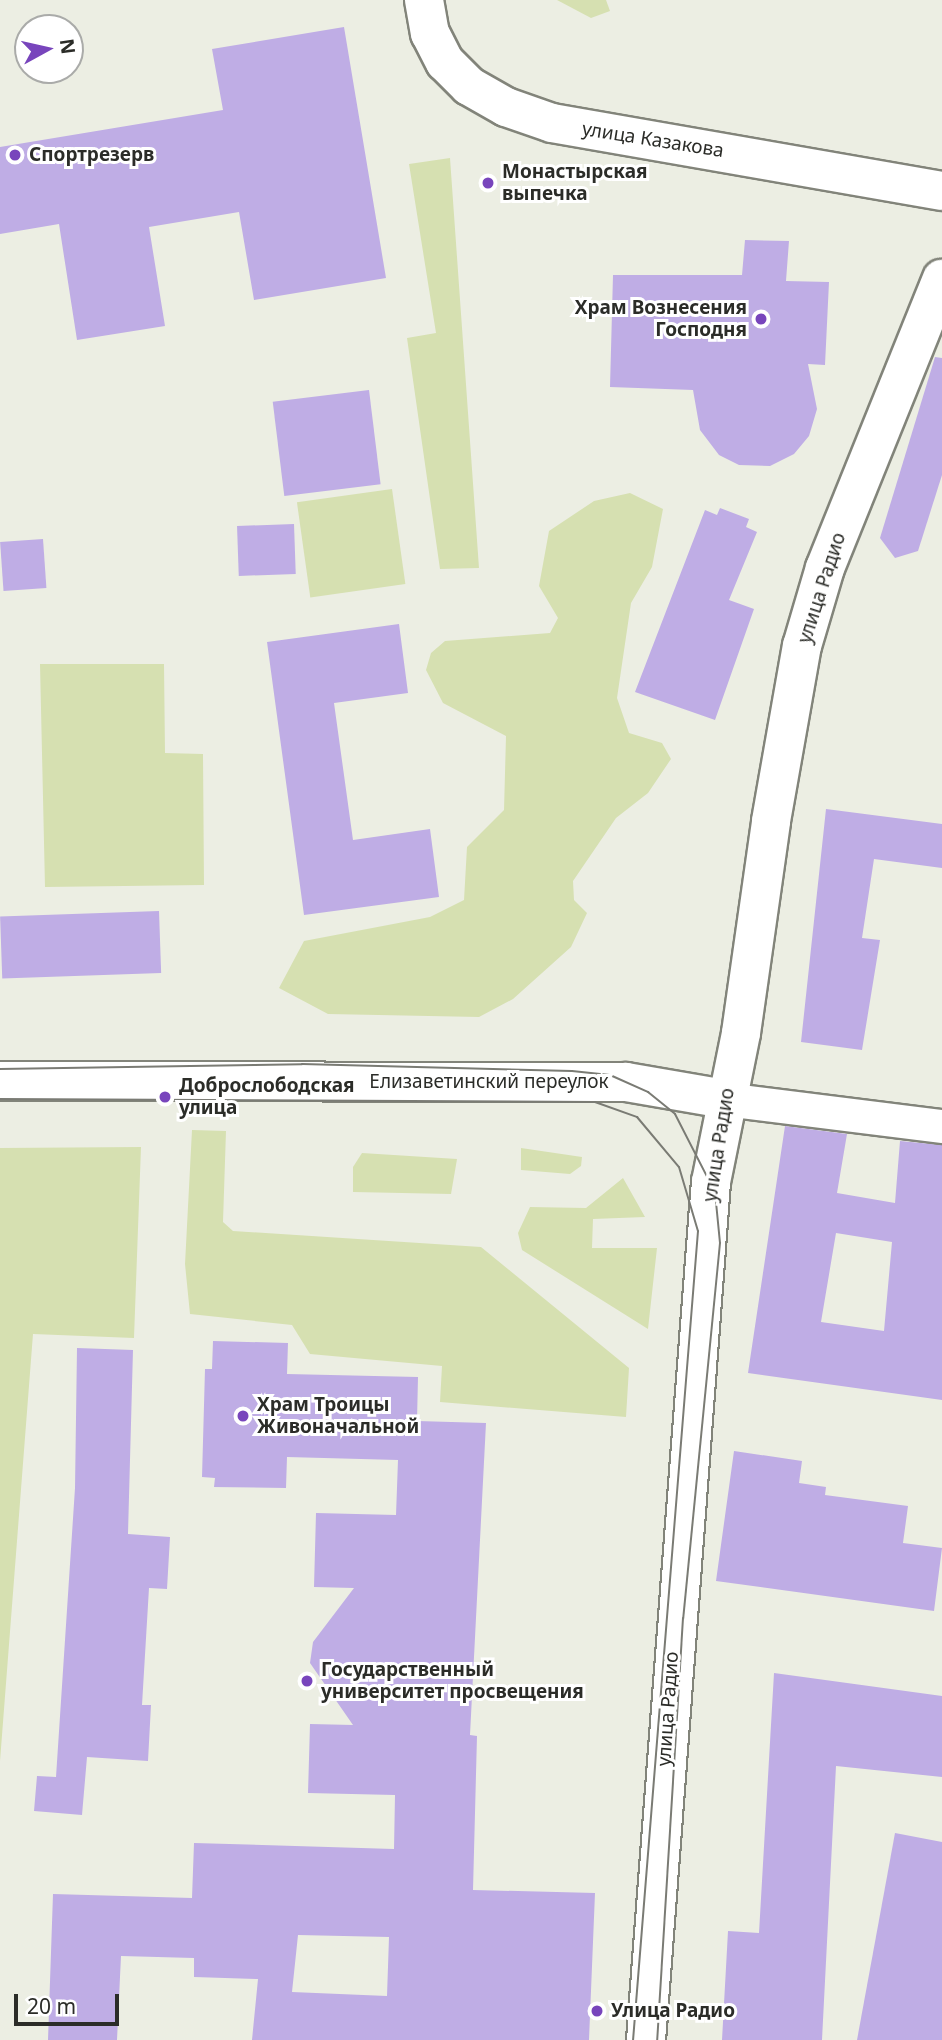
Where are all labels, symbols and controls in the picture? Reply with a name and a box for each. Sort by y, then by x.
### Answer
north arrow [14,14,84,84]
text: N [54,37,82,56]
street label: улица Казакова [581,118,725,162]
place label: Спортрезерв [29,144,154,166]
marker: Спортрезерв [7,147,23,163]
place label: Монастырская выпечка [502,161,647,205]
marker: Монастырская выпечка [480,175,496,191]
place label: Храм Вознесения Господня [575,297,747,341]
marker: Храм Вознесения Господня [753,311,769,327]
street label: улица Радио [793,530,851,646]
street label: Елизаветинский переулок [369,1071,609,1093]
place label: Доброслободская улица [179,1075,355,1119]
street label: улица Радио [699,1086,739,1204]
marker: Доброслободская улица [157,1089,173,1105]
place label: Храм Троицы Живоначальной [257,1394,419,1438]
marker: Храм Троицы Живоначальной [235,1408,251,1424]
street label: улица Радио [653,1651,683,1767]
place label: Государственный университет просвещения [321,1659,584,1703]
marker: Государственный университет просвещения [299,1673,315,1689]
scale bar [18,1980,122,2024]
text: 20 m [27,1992,76,2020]
place label: Улица Радио [611,2000,735,2022]
marker: Улица Радио [589,2003,605,2019]

